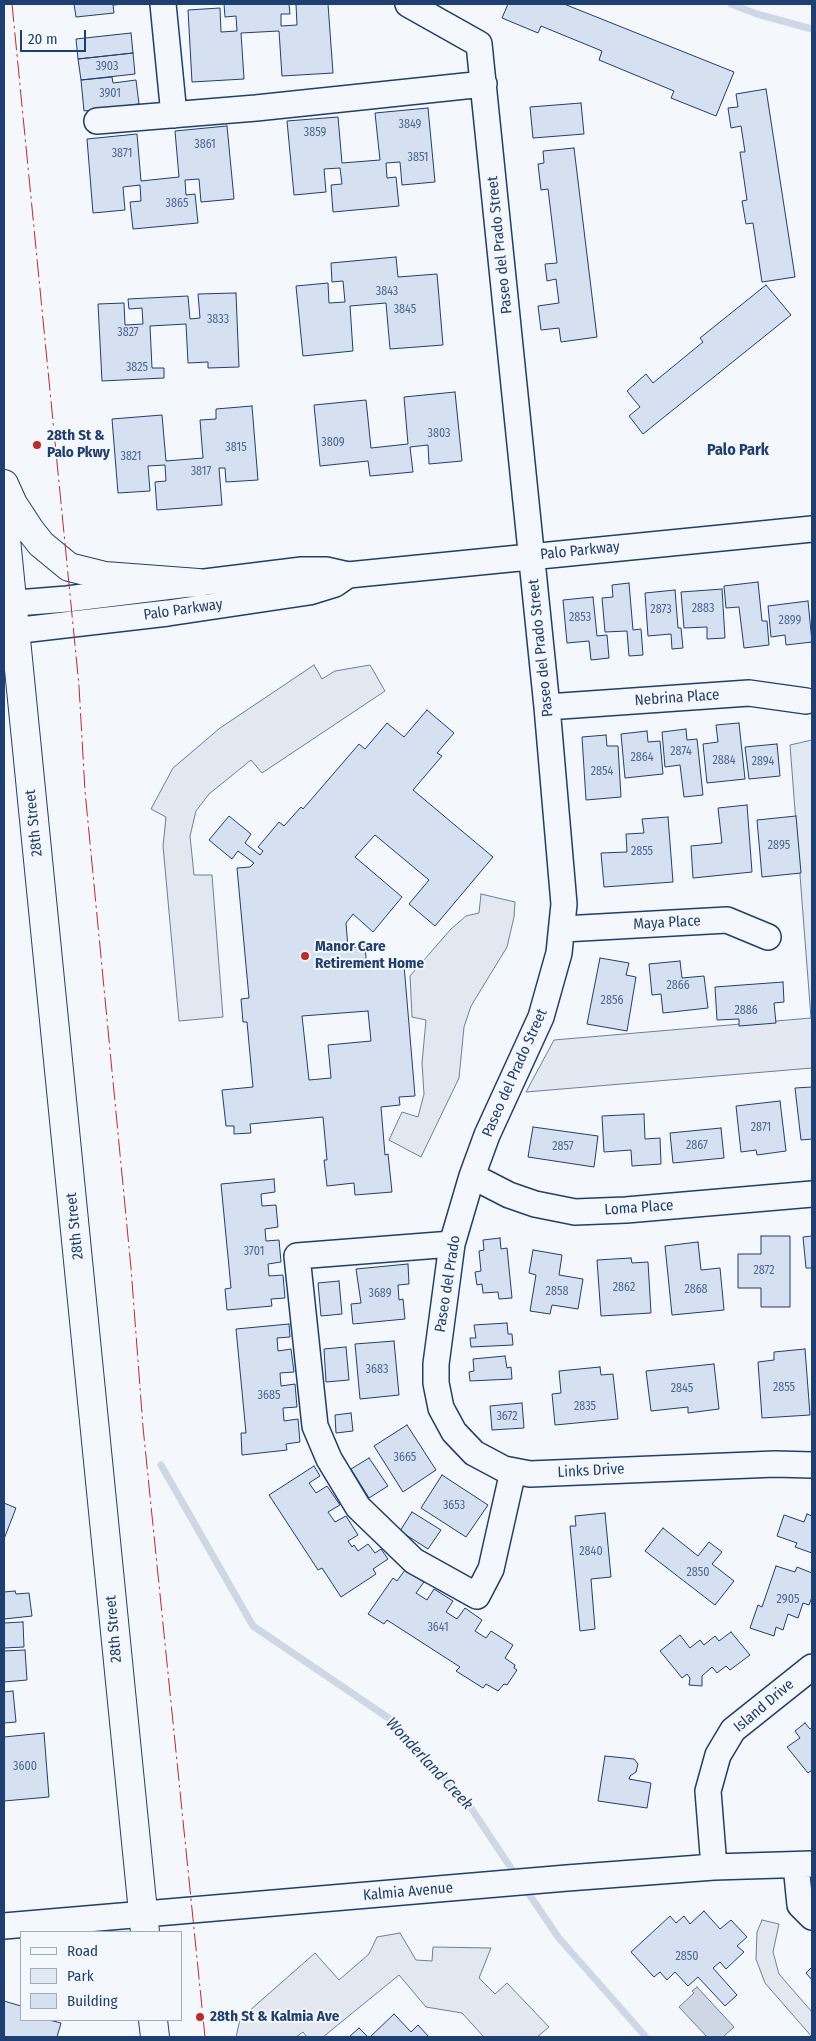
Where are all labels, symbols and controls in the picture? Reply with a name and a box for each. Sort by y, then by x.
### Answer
scale bar [22,20,89,52]
text: 20 m [28,30,58,48]
house number: 3903 [96,60,118,74]
house number: 3901 [99,87,121,101]
house number: 3849 [399,118,421,132]
house number: 3859 [304,126,326,140]
house number: 3861 [194,138,216,152]
house number: 3871 [112,147,132,161]
house number: 3851 [407,151,429,165]
street label: Paseo del Prado Street [484,175,516,315]
house number: 3865 [166,197,188,211]
house number: 3843 [376,285,398,299]
house number: 3845 [394,303,416,317]
house number: 3833 [207,313,229,327]
house number: 3827 [117,326,139,340]
house number: 3825 [126,361,148,375]
place label: 28th St & Palo Pkwy [47,427,110,462]
house number: 3803 [428,427,450,441]
house number: 3809 [321,436,345,450]
marker: 28th St & Palo Pkwy [31,439,43,451]
house number: 3815 [225,441,247,455]
district label: Palo Park [707,441,769,461]
house number: 3821 [120,450,142,464]
house number: 3817 [191,465,211,479]
street label: Palo Parkway [539,538,621,564]
street label: Paseo del Prado Street [525,578,557,718]
street label: Palo Parkway [142,596,224,624]
house number: 2883 [692,602,714,616]
house number: 2873 [650,603,672,617]
house number: 2853 [569,611,591,625]
house number: 2899 [779,614,801,628]
street label: Nebrina Place [634,686,720,710]
house number: 2874 [670,745,692,759]
house number: 2864 [630,751,654,765]
house number: 2884 [712,754,736,768]
house number: 2894 [752,755,774,769]
house number: 2854 [591,765,613,779]
street label: 28th Street [22,789,46,857]
house number: 2895 [768,839,790,853]
house number: 2855 [631,845,653,859]
street label: Maya Place [633,912,701,934]
place label: Manor Care Retirement Home [315,938,424,973]
marker: Manor Care Retirement Home [299,950,311,962]
house number: 2866 [666,979,690,993]
house number: 2856 [601,994,623,1008]
house number: 2886 [734,1004,758,1018]
street label: Paseo del Prado Street [479,1006,551,1140]
house number: 2871 [751,1121,771,1135]
house number: 2867 [686,1139,708,1153]
house number: 2857 [552,1140,574,1154]
street label: 28th Street [63,1192,87,1260]
street label: Loma Place [604,1197,674,1219]
street label: Paseo del Prado [431,1234,465,1334]
house number: 3701 [244,1245,264,1259]
house number: 2872 [753,1264,775,1278]
house number: 2862 [613,1281,635,1295]
house number: 2868 [684,1283,708,1297]
house number: 2858 [546,1285,568,1299]
house number: 3689 [368,1287,392,1301]
house number: 3683 [366,1363,388,1377]
house number: 2855 [773,1381,795,1395]
house number: 2845 [671,1382,693,1396]
house number: 3685 [258,1389,280,1403]
house number: 2835 [574,1400,596,1414]
house number: 3672 [496,1410,518,1424]
house number: 3665 [394,1451,416,1465]
street label: Links Drive [557,1460,625,1482]
house number: 3653 [443,1499,465,1513]
house number: 2840 [579,1545,603,1559]
house number: 2850 [686,1566,710,1580]
house number: 2905 [777,1593,799,1607]
street label: 28th Street [102,1595,126,1663]
house number: 3641 [427,1621,449,1635]
street label: Island Drive [730,1676,798,1736]
water label: Wonderland Creek [381,1714,477,1814]
house number: 3600 [13,1760,37,1774]
street label: Kalmia Avenue [362,1879,454,1905]
legend [20,1931,182,2021]
text: Road [67,1942,98,1960]
house number: 2850 [675,1950,699,1964]
text: Park [67,1967,94,1985]
text: Building [67,1992,118,2010]
place label: 28th St & Kalmia Ave [210,2008,339,2026]
marker: 28th St & Kalmia Ave [194,2011,206,2023]

